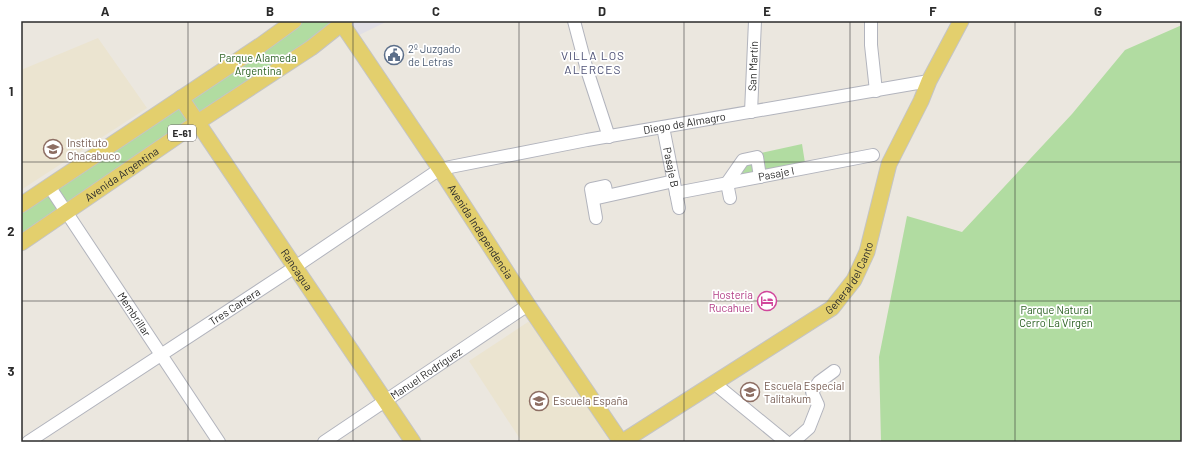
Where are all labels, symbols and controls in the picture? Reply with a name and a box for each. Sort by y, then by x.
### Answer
text: A [101,3,110,19]
text: B [266,3,274,19]
text: C [432,3,440,19]
text: D [598,3,606,19]
text: E [763,3,771,19]
text: F [929,3,937,19]
text: G [1094,3,1102,19]
street label: San Martín [745,41,760,91]
place label: 2º Juzgado de Letras [408,42,461,68]
public building icon: 2º Juzgado de Letras [383,44,405,66]
district label: VILLA LOS ALERCES [561,48,625,76]
park label: Parque Alameda Argentina [219,51,297,77]
text: 1 [9,83,13,99]
street label: Diego de Almagro [642,109,727,136]
road number: E-61 [168,125,196,141]
place label: Instituto Chacabuco [67,136,120,162]
school or university icon: Instituto Chacabuco [42,138,64,160]
street label: Avenida Argentina [82,144,161,204]
street label: Pasaje B [661,146,682,188]
street label: Pasaje I [757,163,795,183]
street label: Avenida Independencia [445,181,516,281]
text: 2 [7,223,15,239]
street label: General del Canto [823,241,875,317]
street label: Rancagua [279,246,316,292]
street label: Tres Carrera [206,285,262,328]
place label: Hosteria Rucahuel [709,288,753,314]
street label: Membrillar [115,289,154,339]
hotel icon: Hosteria Rucahuel [756,290,778,312]
park label: Parque Natural Cerro La Virgen [1019,303,1093,329]
street label: Manuel Rodríguez [388,344,464,402]
text: 3 [7,363,15,379]
place label: Escuela Especial Talitakum [764,379,844,405]
school or university icon: Escuela Especial Talitakum [739,381,761,403]
school or university icon: Escuela España [528,390,550,412]
place label: Escuela España [553,394,628,407]

